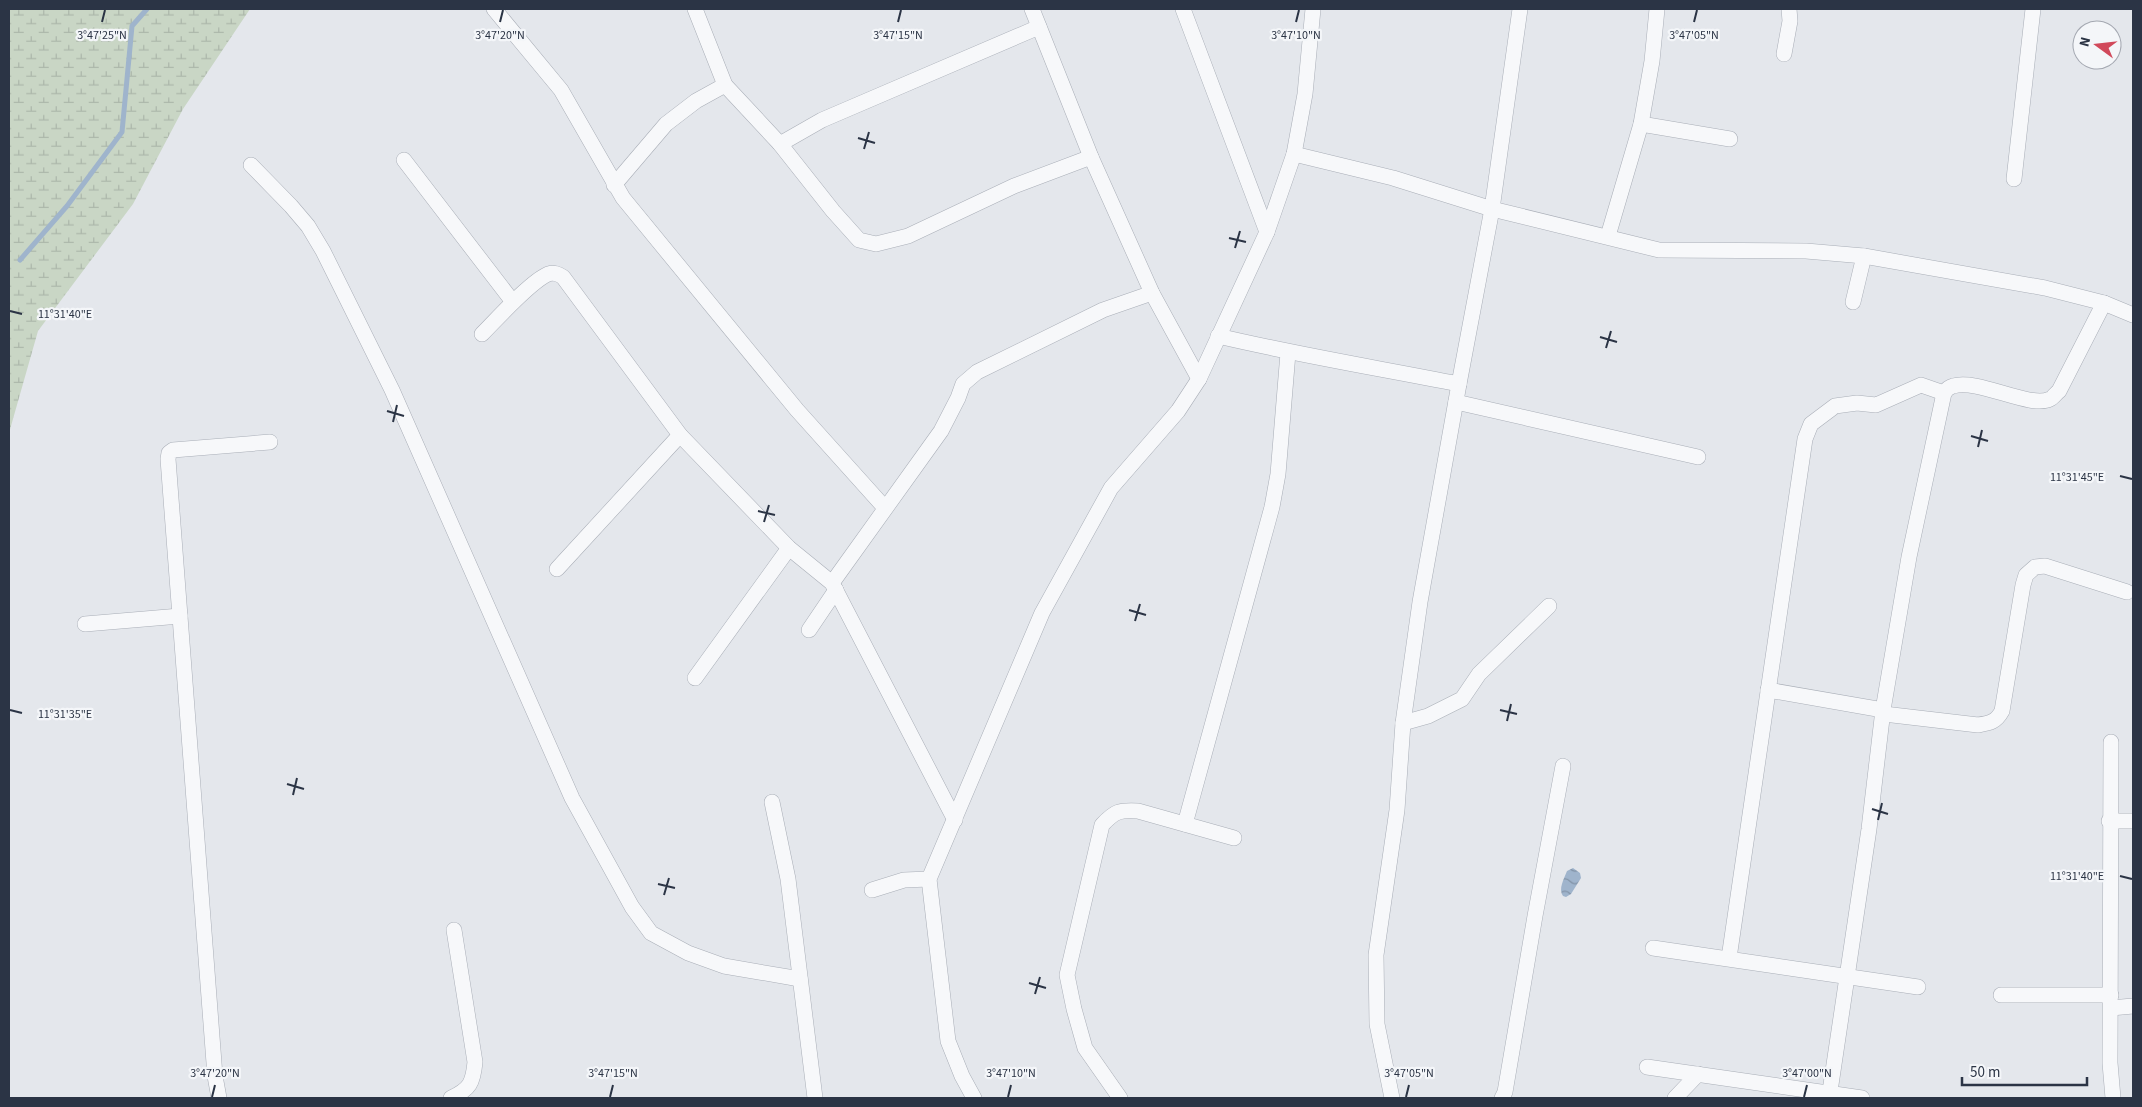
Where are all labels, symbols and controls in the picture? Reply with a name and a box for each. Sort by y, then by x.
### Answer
north arrow [2072,20,2122,70]
text: 3°47'25"N [77,27,127,44]
text: 3°47'20"N [475,27,525,44]
text: 3°47'15"N [873,27,923,44]
text: 3°47'10"N [1271,27,1321,44]
text: 3°47'05"N [1669,27,1719,44]
text: N [2075,35,2096,49]
text: 11°31'40"E [38,306,92,323]
text: 11°31'45"E [2050,469,2104,486]
text: 11°31'35"E [38,706,92,723]
text: 11°31'40"E [2050,868,2104,885]
scale bar [1962,1054,2087,1086]
text: 50 m [1970,1062,2000,1083]
text: 3°47'20"N [190,1065,240,1082]
text: 3°47'15"N [588,1065,638,1082]
text: 3°47'10"N [986,1065,1036,1082]
text: 3°47'05"N [1384,1065,1434,1082]
text: 3°47'00"N [1782,1065,1832,1082]

